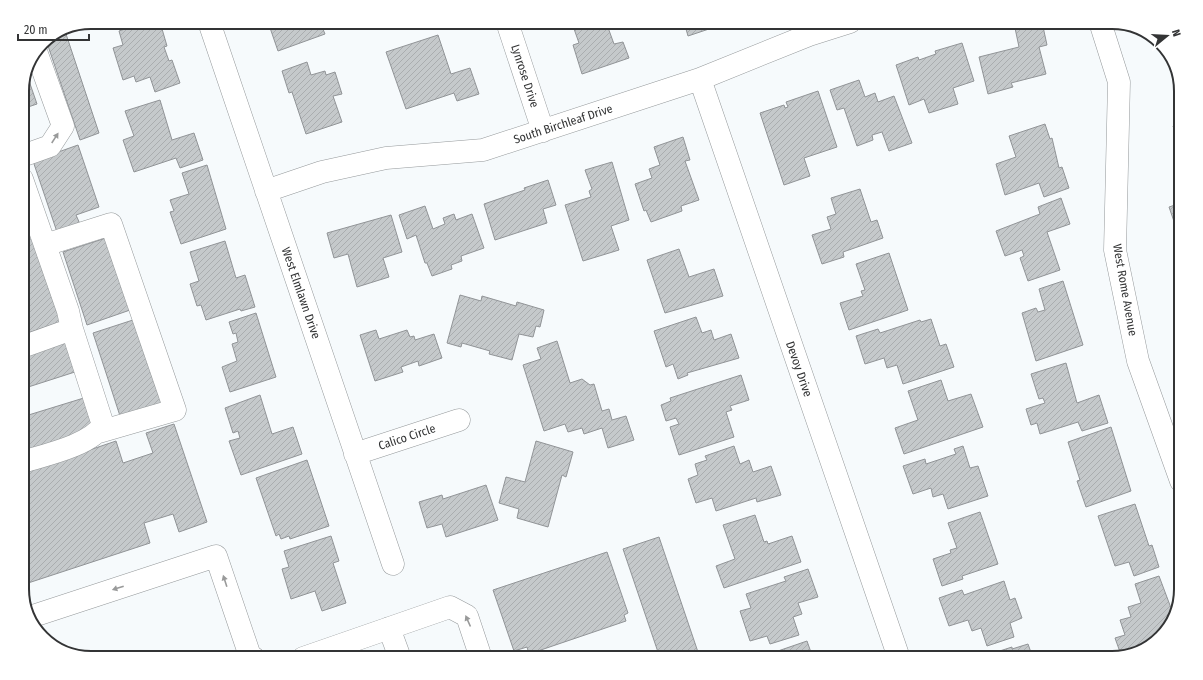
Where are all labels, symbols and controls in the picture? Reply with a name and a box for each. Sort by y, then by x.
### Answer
scale bar [18,16,89,42]
north arrow [1147,16,1187,56]
text: 20 m [24,23,48,37]
text: N [1169,28,1183,38]
street label: Lynrose Drive [508,43,542,109]
street label: South Birchleaf Drive [512,101,614,147]
one-way arrow [51,133,59,143]
street label: West Rome Avenue [1110,243,1140,337]
street label: West Elmlawn Drive [279,245,323,341]
street label: Devoy Drive [783,339,815,399]
street label: Calico Circle [377,421,437,453]
one-way arrow [222,575,228,587]
one-way arrow [112,585,124,591]
one-way arrow [465,615,471,627]

